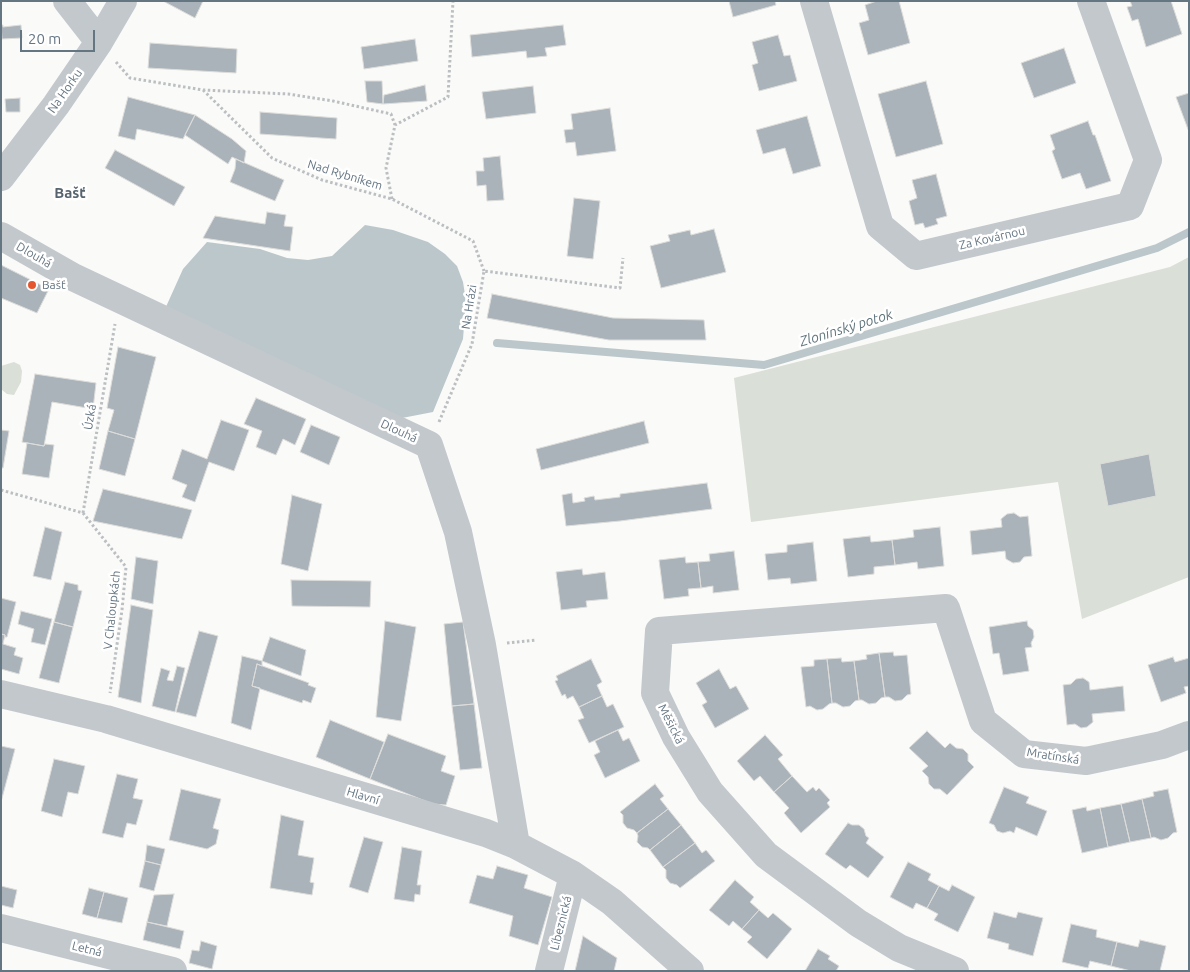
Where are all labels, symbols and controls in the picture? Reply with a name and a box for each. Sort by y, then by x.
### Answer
scale bar [22,20,98,52]
text: 20 m [28,30,61,47]
street label: Na Horku [45,66,85,116]
street label: Nad Rybníkem [306,157,384,193]
district label: Bašť [54,184,86,202]
street label: Za Kovárnou [958,223,1026,253]
street label: Dlouhá [14,239,54,271]
place label: Bašť [42,278,66,292]
marker: Bašť [26,279,38,291]
street label: Na Hrázi [458,284,480,330]
water label: Zlonínský potok [797,306,895,350]
street label: Úzká [81,403,99,431]
street label: Dlouhá [379,416,419,446]
street label: V Chaloupkách [101,570,123,650]
street label: Měšická [655,702,687,746]
street label: Mratínská [1026,745,1080,767]
street label: Hlavní [345,784,381,808]
street label: Líbeznická [547,894,575,952]
street label: Letná [70,938,104,960]

